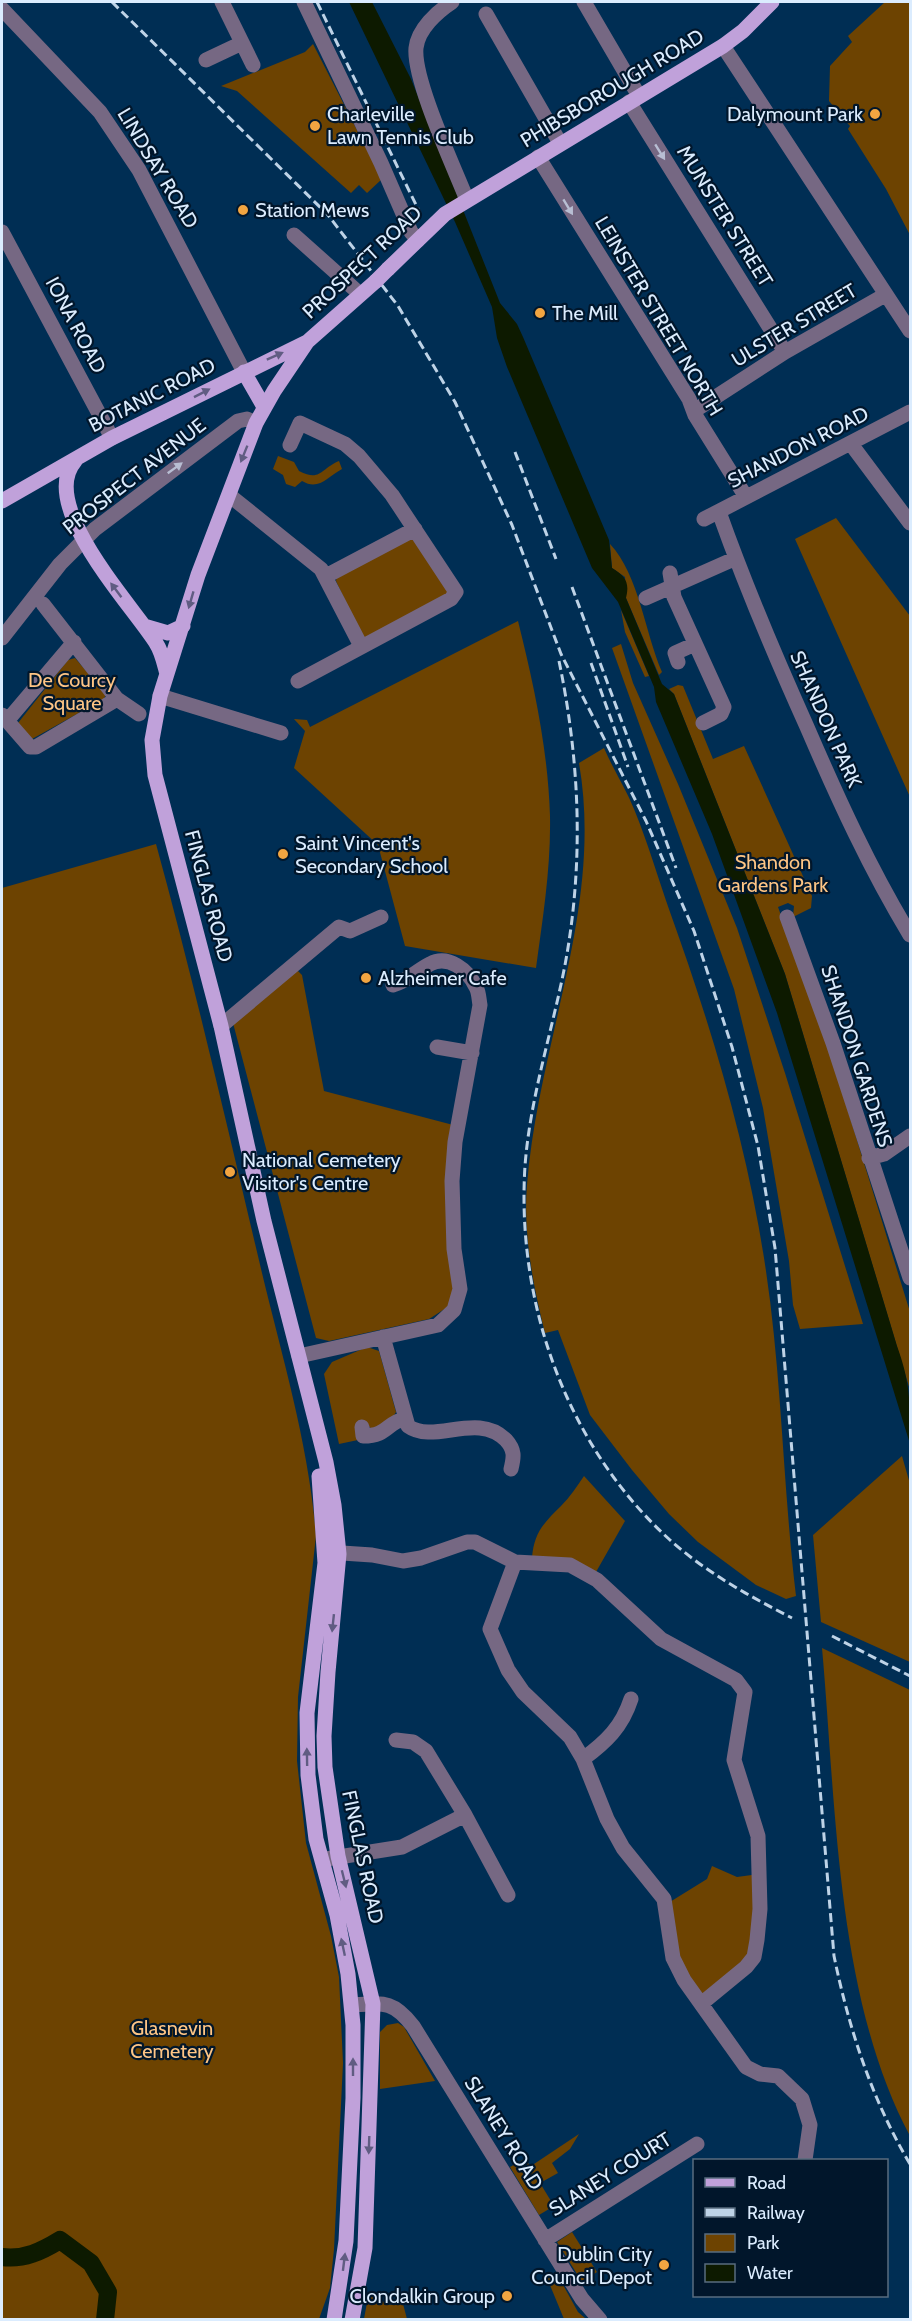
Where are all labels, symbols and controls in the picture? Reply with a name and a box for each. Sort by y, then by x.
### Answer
street label: PHIBSBOROUGH ROAD [516,24,708,152]
place label: Charleville Lawn Tennis Club [327,102,474,149]
place label: Dalymount Park [727,102,863,126]
street label: LINDSAY ROAD [113,103,203,233]
marker: Dalymount Park [868,107,882,121]
marker: Charleville Lawn Tennis Club [308,119,322,133]
street label: MUNSTER STREET [672,141,778,291]
one-way arrow [654,144,665,160]
place label: Station Mews [255,198,369,222]
one-way arrow [562,199,573,215]
street label: PROSPECT ROAD [297,201,427,323]
marker: Station Mews [236,203,250,217]
street label: LEINSTER STREET NORTH [590,212,728,420]
street label: IONA ROAD [41,273,111,377]
street label: ULSTER STREET [727,278,861,372]
place label: The Mill [552,301,618,325]
marker: The Mill [533,306,547,320]
one-way arrow [267,352,284,361]
street label: BOTANIC ROAD [85,353,219,437]
one-way arrow [193,388,210,398]
street label: SHANDON ROAD [724,401,872,493]
street label: PROSPECT AVENUE [58,413,210,539]
one-way arrow [239,445,248,463]
one-way arrow [167,462,182,474]
one-way arrow [110,582,122,598]
one-way arrow [186,592,195,610]
street label: SHANDON PARK [785,647,867,792]
park label: De Courcy Square [28,668,116,715]
street label: FINGLAS ROAD [180,827,238,965]
place label: Saint Vincent's Secondary School [295,831,448,878]
marker: Saint Vincent's Secondary School [276,847,290,861]
park label: Shandon Gardens Park [718,850,828,897]
street label: SHANDON GARDENS [816,962,898,1150]
place label: Alzheimer Cafe [378,966,507,990]
marker: Alzheimer Cafe [359,971,373,985]
place label: National Cemetery Visitor's Centre [242,1148,401,1195]
marker: National Cemetery Visitor's Centre [223,1165,237,1179]
one-way arrow [328,1613,338,1632]
one-way arrow [302,1747,312,1766]
street label: FINGLAS ROAD [337,1788,389,1926]
one-way arrow [339,1869,349,1888]
one-way arrow [338,1938,347,1957]
park label: Glasnevin Cemetery [130,2016,214,2063]
one-way arrow [348,2058,358,2077]
street label: SLANEY ROAD [460,2072,548,2194]
street label: SLANEY COURT [545,2127,676,2221]
one-way arrow [364,2135,373,2154]
legend [693,2159,888,2297]
text: Road [747,2172,786,2194]
text: Railway [747,2202,805,2224]
text: Park [747,2232,780,2254]
place label: Dublin City Council Depot [531,2242,652,2289]
one-way arrow [339,2252,348,2271]
marker: Dublin City Council Depot [657,2258,671,2272]
text: Water [747,2262,793,2284]
place label: Clondalkin Group [350,2284,495,2308]
marker: Clondalkin Group [500,2289,514,2303]

